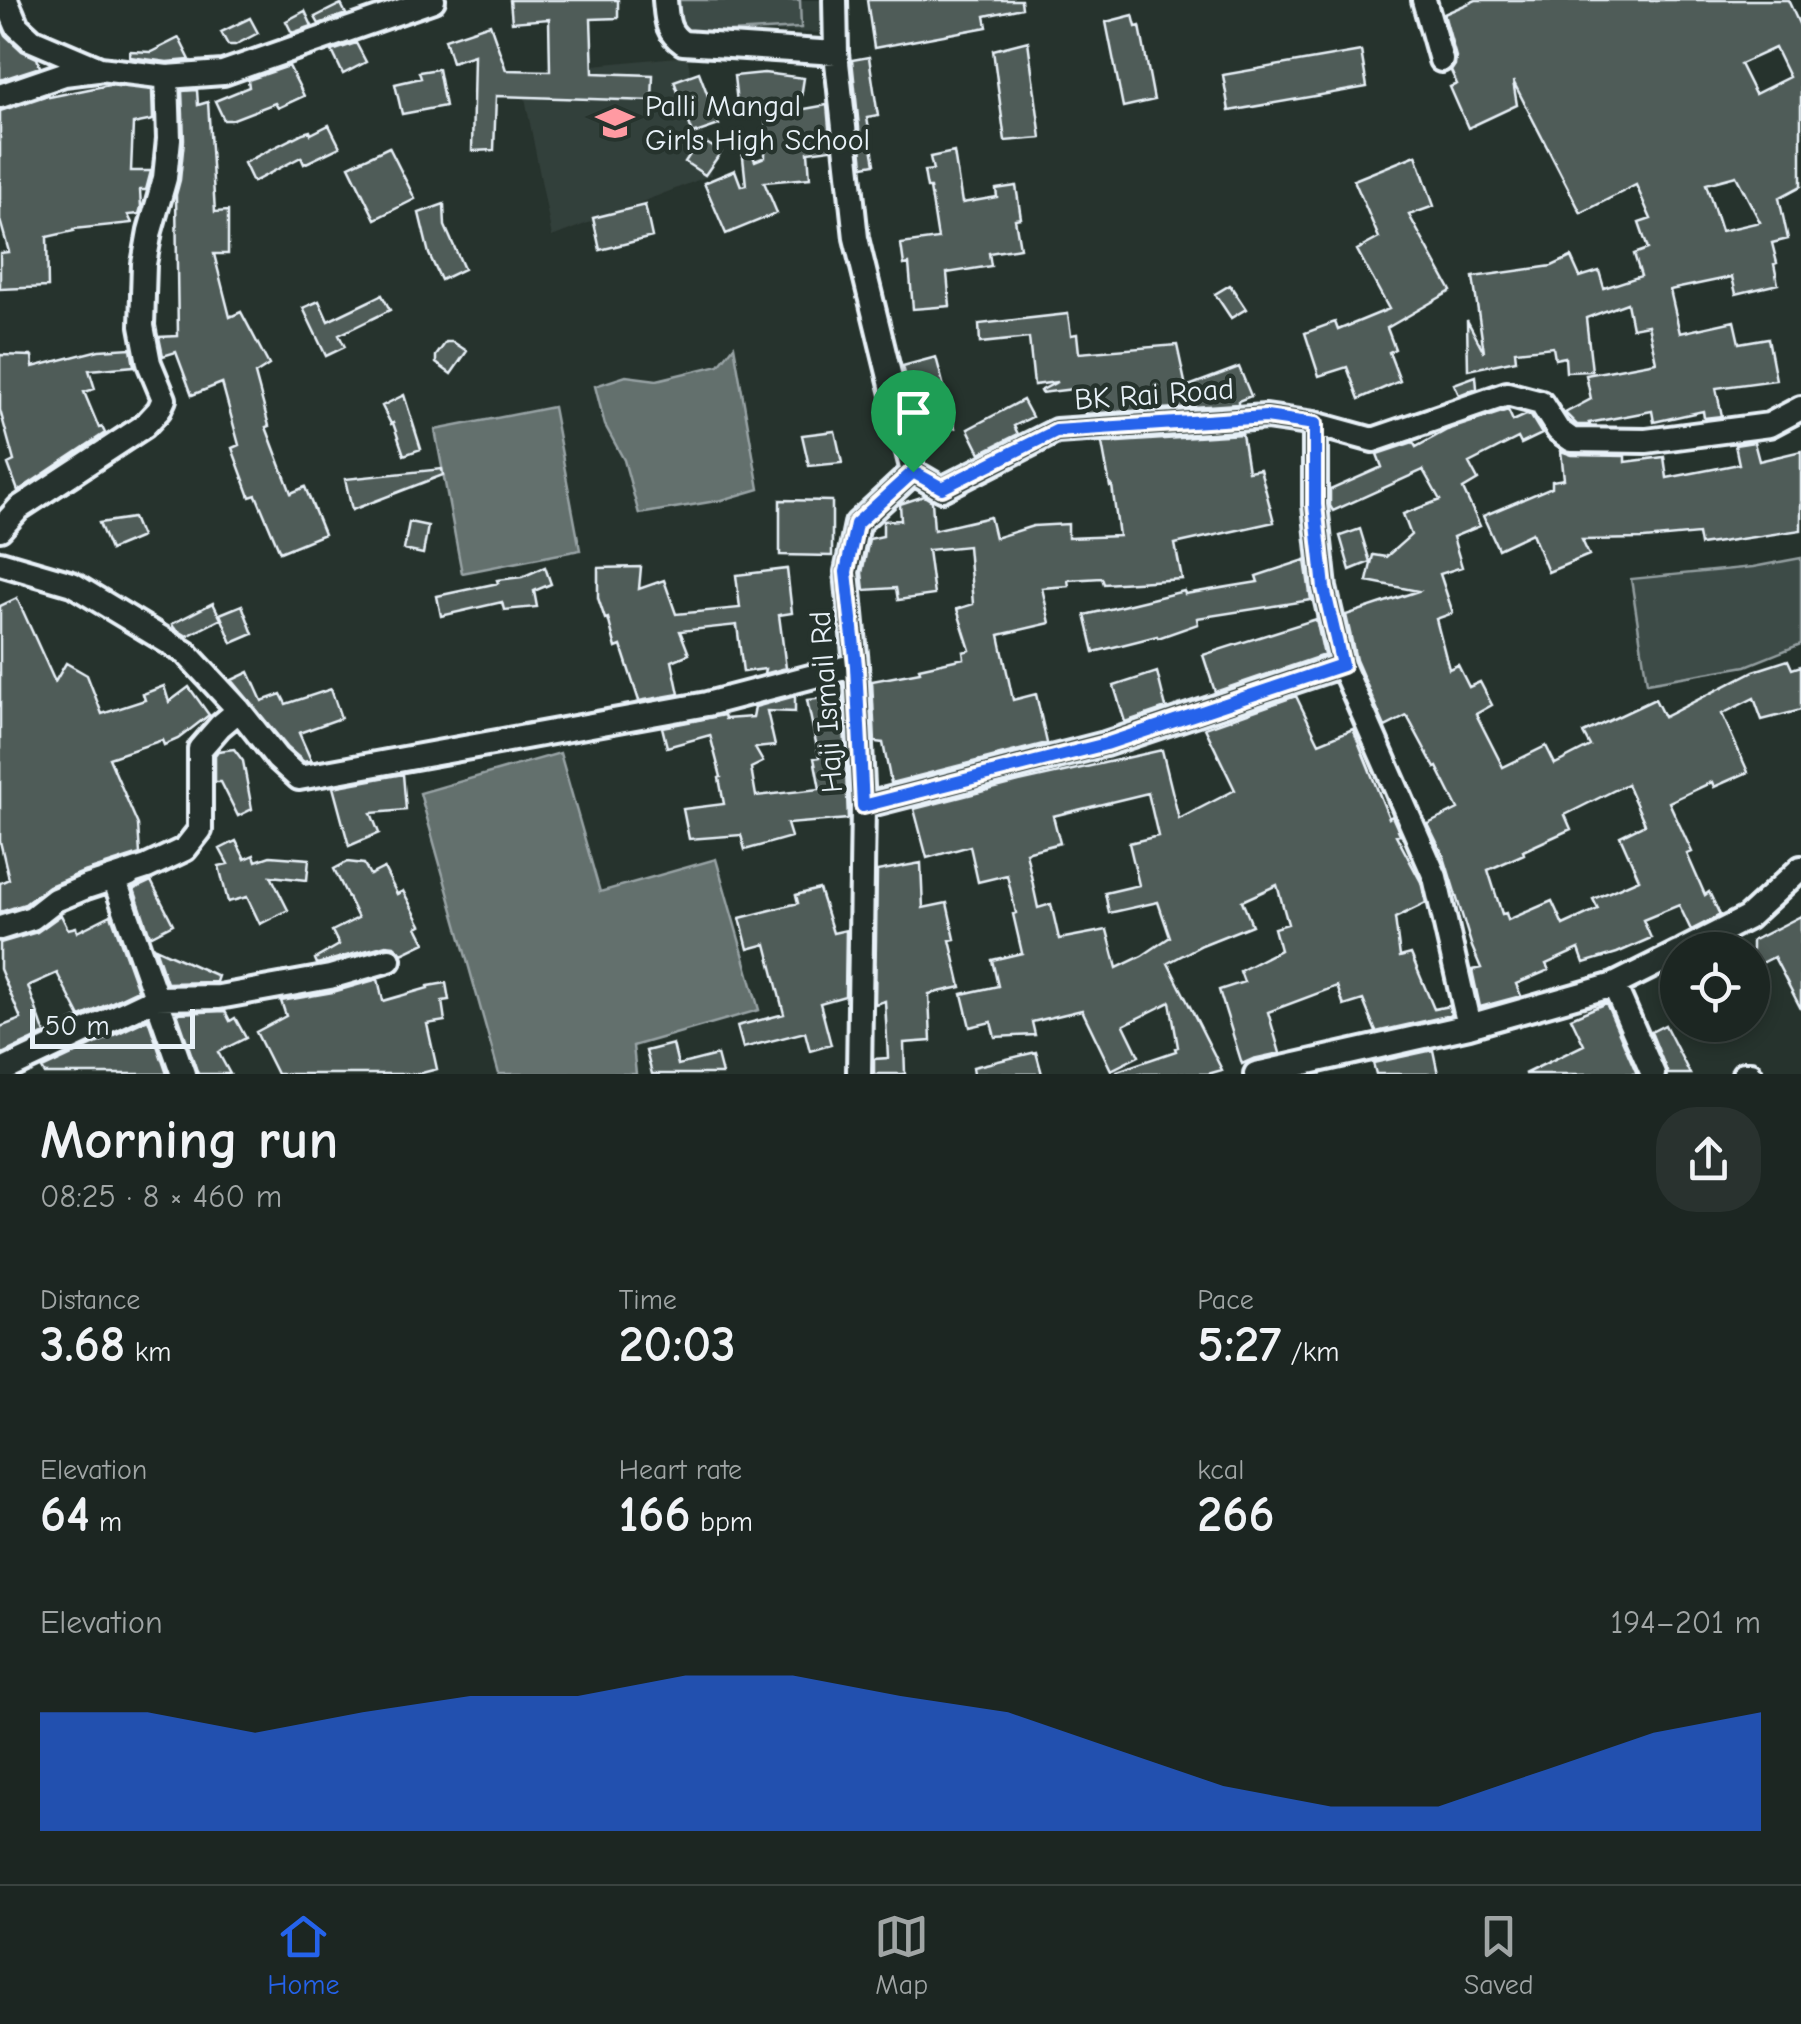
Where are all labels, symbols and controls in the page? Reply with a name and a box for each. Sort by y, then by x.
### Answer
place label: Palli Mangal Girls High School [645,89,870,158]
school or university icon: Palli Mangal Girls High School [594,102,636,144]
pin [871,370,956,473]
street label: BK Rai Road [1073,371,1235,418]
icon: arrive [886,385,941,440]
street label: Haji Ismail Rd [803,610,850,794]
map controls [1660,932,1770,1042]
button: locate [1660,932,1770,1042]
scale bar [30,1004,195,1048]
text: 50 m [45,1010,110,1042]
button: share [1656,1107,1761,1212]
text: Morning run [40,1108,338,1172]
text: 08:25 · 8 × 460 m [40,1178,282,1215]
text: Distance [40,1284,140,1316]
text: Time [619,1284,677,1316]
text: Pace [1197,1284,1254,1316]
text: 3.68 [40,1316,125,1374]
text: 20:03 [619,1316,736,1374]
text: 5:27 [1197,1316,1281,1374]
text: km [125,1336,172,1368]
text: /km [1281,1336,1339,1368]
text: Elevation [40,1454,147,1486]
text: Heart rate [619,1454,742,1486]
text: kcal [1197,1454,1244,1486]
text: 64 [40,1486,90,1544]
text: 166 [619,1486,691,1544]
text: 266 [1197,1486,1275,1544]
text: m [90,1506,122,1538]
text: bpm [691,1506,753,1538]
text: Elevation [40,1604,163,1641]
text: 194–201 m [1611,1604,1761,1641]
tab: Home [267,1909,340,2001]
tab: Map [874,1909,929,2001]
tab: Saved [1464,1909,1534,2001]

